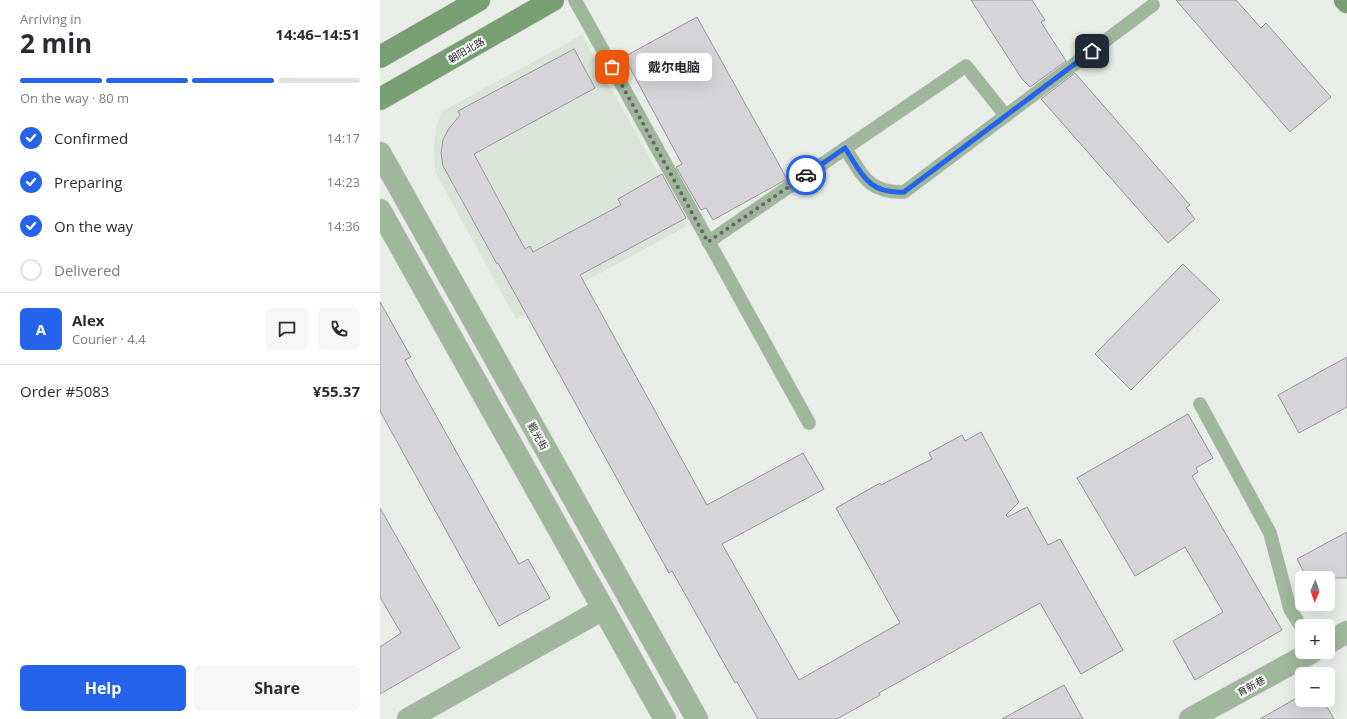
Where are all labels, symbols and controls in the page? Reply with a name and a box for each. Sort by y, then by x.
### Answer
text: Arriving in [20,10,82,28]
text: 14:46–14:51 [275,24,360,44]
text: 2 min [20,25,92,61]
street label: 朝阳北路 [445,34,487,66]
pin [1075,34,1109,68]
icon: home [1081,40,1103,62]
pin [595,50,629,84]
callout: 戴尔电脑 [636,53,712,81]
icon: bag [601,56,623,78]
text: 戴尔电脑 [648,58,700,76]
text: On the way · 80 m [20,89,129,107]
icon: check [20,127,42,149]
text: Confirmed [54,128,128,148]
text: 14:17 [327,129,360,147]
courier [786,155,826,195]
icon: car [795,164,817,186]
icon: check [20,171,42,193]
text: Preparing [54,172,122,192]
text: 14:23 [327,173,360,191]
icon: check [20,215,42,237]
text: On the way [54,216,133,236]
text: 14:36 [327,217,360,235]
text: Delivered [54,260,121,280]
button: chat [266,308,308,350]
button: phone [318,308,360,350]
text: Alex [72,310,104,330]
text: A [36,319,46,339]
text: Courier · 4.4 [72,330,146,348]
text: Order #5083 [20,381,109,401]
text: ¥55.37 [313,381,360,401]
street label: 觐光街 [525,419,551,453]
north arrow [1295,571,1335,611]
map controls [1295,571,1335,707]
button: + [1295,619,1335,659]
button: Help [20,665,186,711]
button: Share [194,665,360,711]
button: − [1295,667,1335,707]
street label: 育新巷 [1234,673,1268,699]

